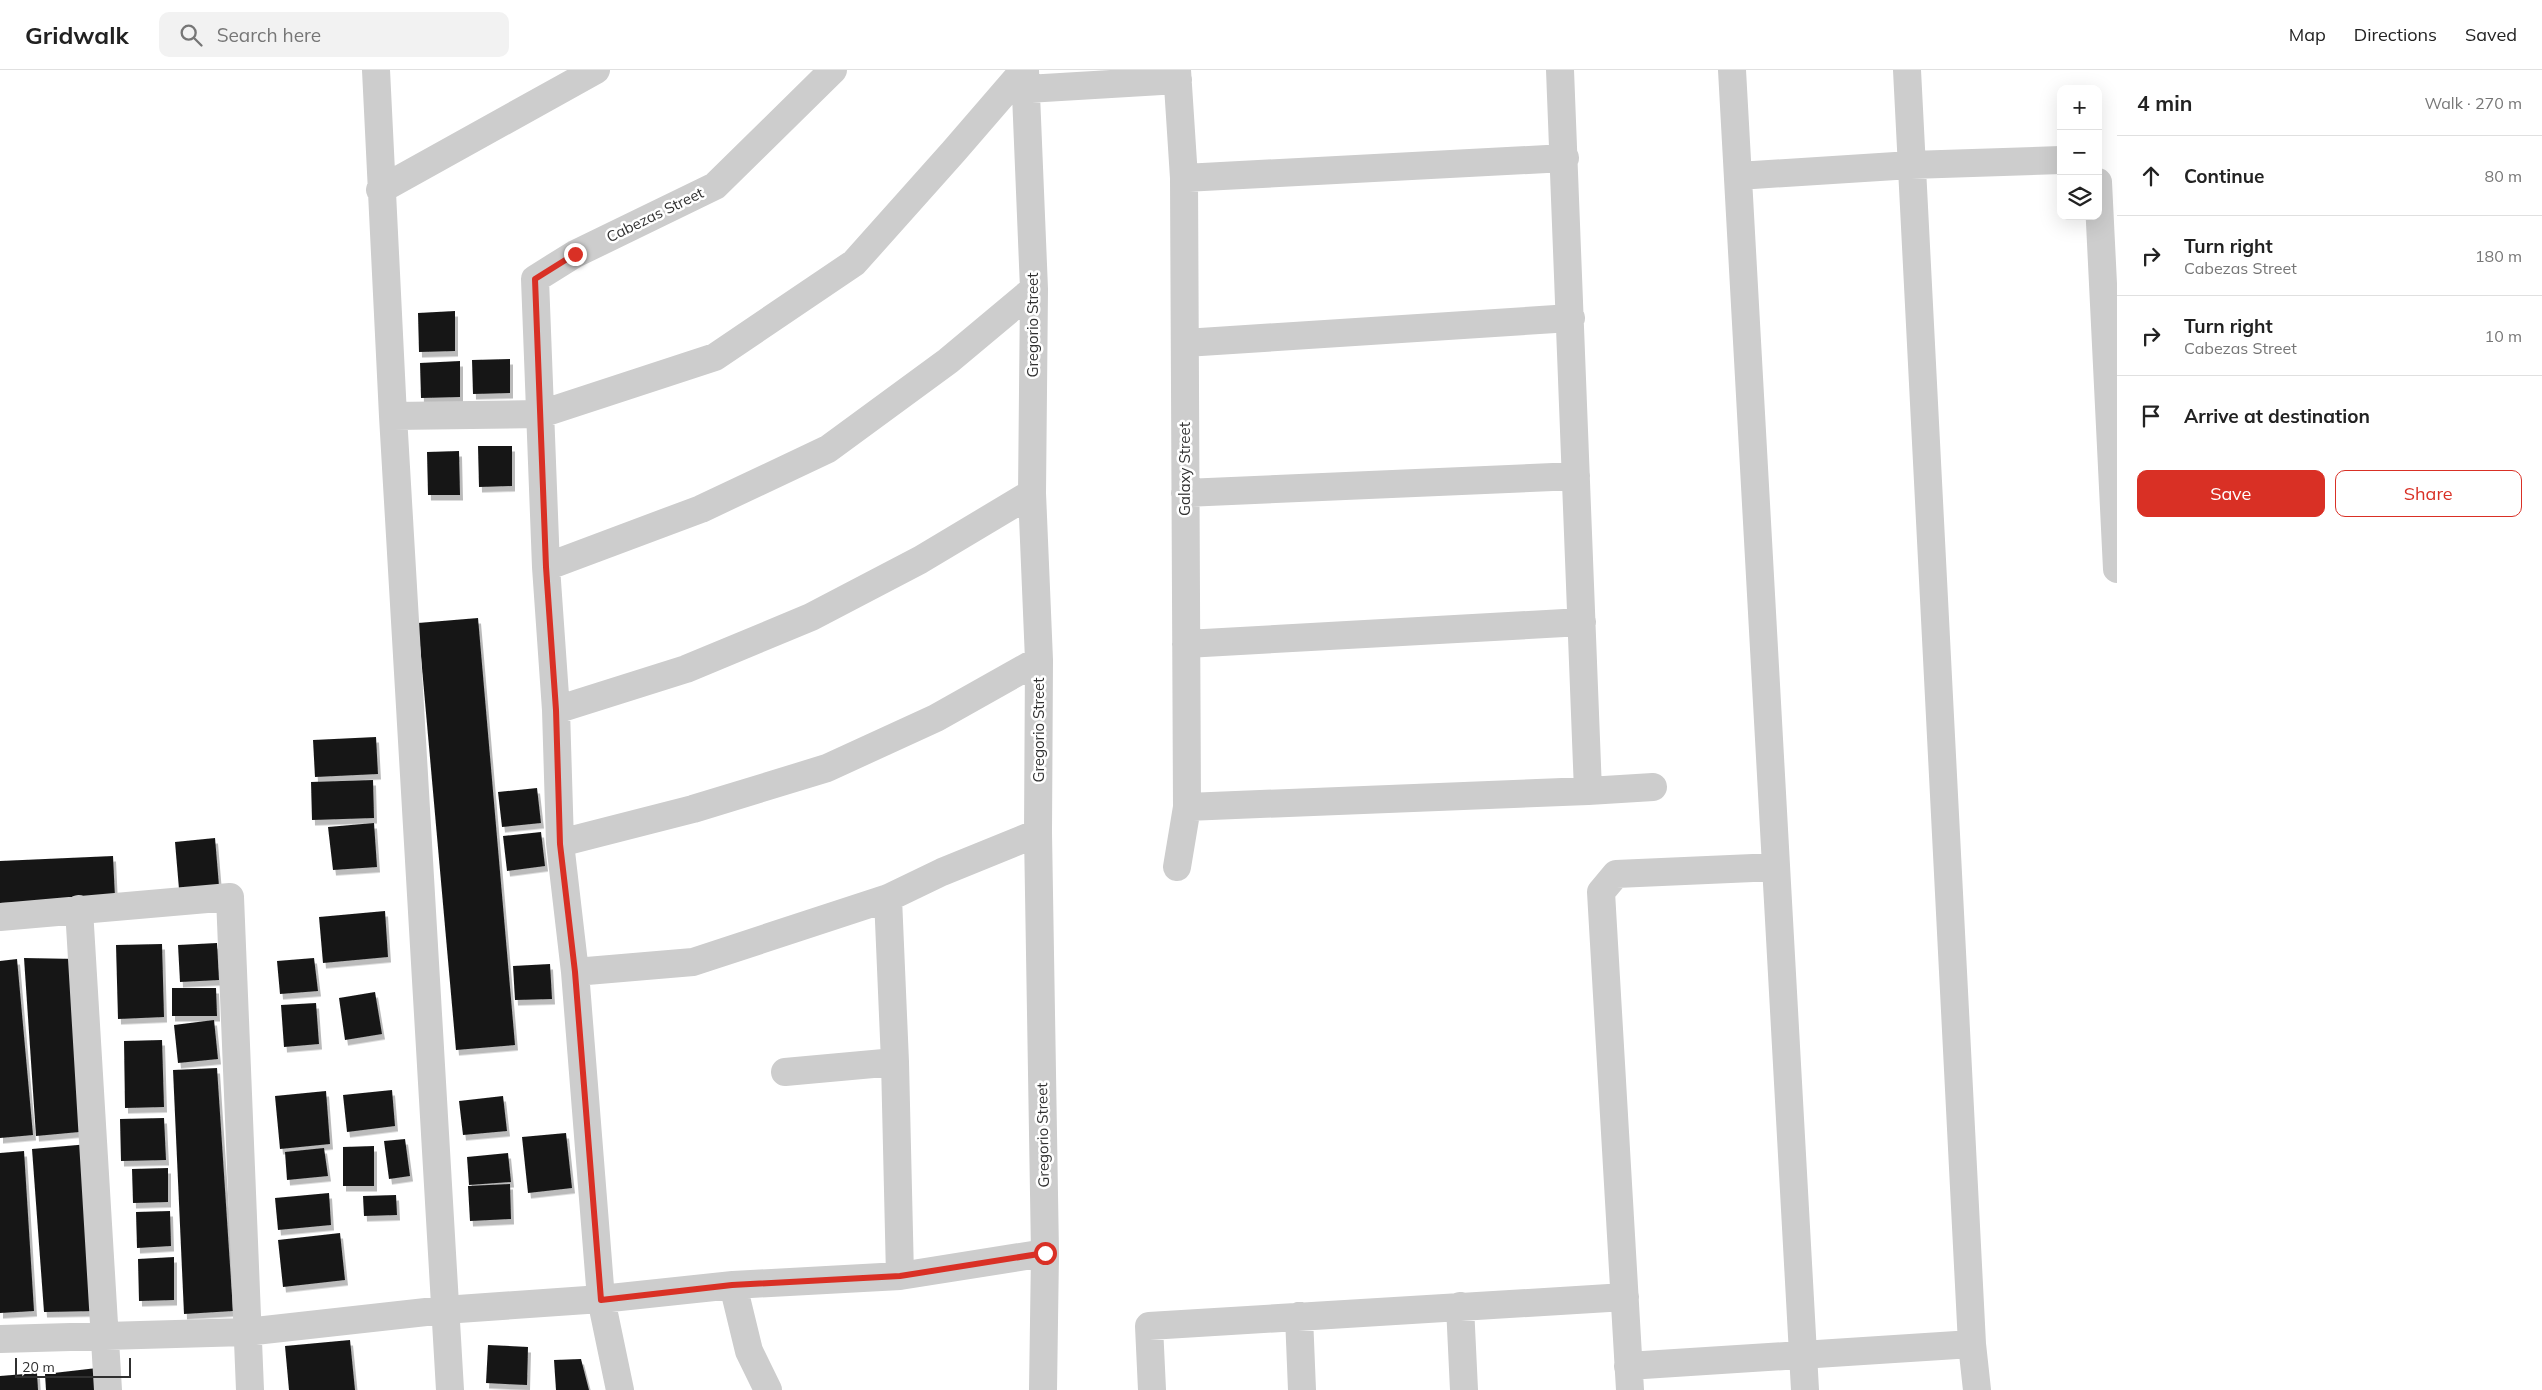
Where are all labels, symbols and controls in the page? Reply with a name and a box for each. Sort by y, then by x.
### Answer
search box [159,12,509,57]
text: Gridwalk [25,20,129,50]
icon: search [177,21,205,49]
text: Search here [217,23,321,47]
text: Map [2289,23,2326,46]
text: Directions [2354,23,2437,46]
text: Saved [2465,23,2517,46]
map controls [2057,85,2102,220]
button: + [2057,85,2102,130]
text: 4 min [2137,90,2192,116]
text: Walk · 270 m [2424,93,2522,113]
button: − [2057,130,2102,175]
icon: ahead [2137,162,2165,190]
text: Continue [2184,164,2264,188]
text: 80 m [2485,166,2522,186]
button: layers [2057,175,2102,220]
street label: Cabezas Street [603,183,706,246]
text: Turn right [2184,234,2273,258]
icon: right [2137,242,2165,270]
route end [564,243,587,266]
text: 180 m [2475,246,2522,266]
text: Cabezas Street [2184,258,2297,278]
street label: Gregorio Street [1023,272,1042,378]
text: Turn right [2184,314,2273,338]
icon: right [2137,322,2165,350]
text: 10 m [2485,326,2522,346]
text: Cabezas Street [2184,338,2297,358]
icon: arrive [2137,402,2165,430]
text: Arrive at destination [2184,404,2370,428]
street label: Galaxy Street [1175,422,1194,516]
button: Save [2137,470,2325,517]
button: Share [2335,470,2522,517]
street label: Gregorio Street [1029,677,1048,783]
street label: Gregorio Street [1032,1082,1053,1188]
route start [1034,1242,1057,1265]
scale bar [15,1355,131,1378]
text: 20 m [22,1358,55,1376]

